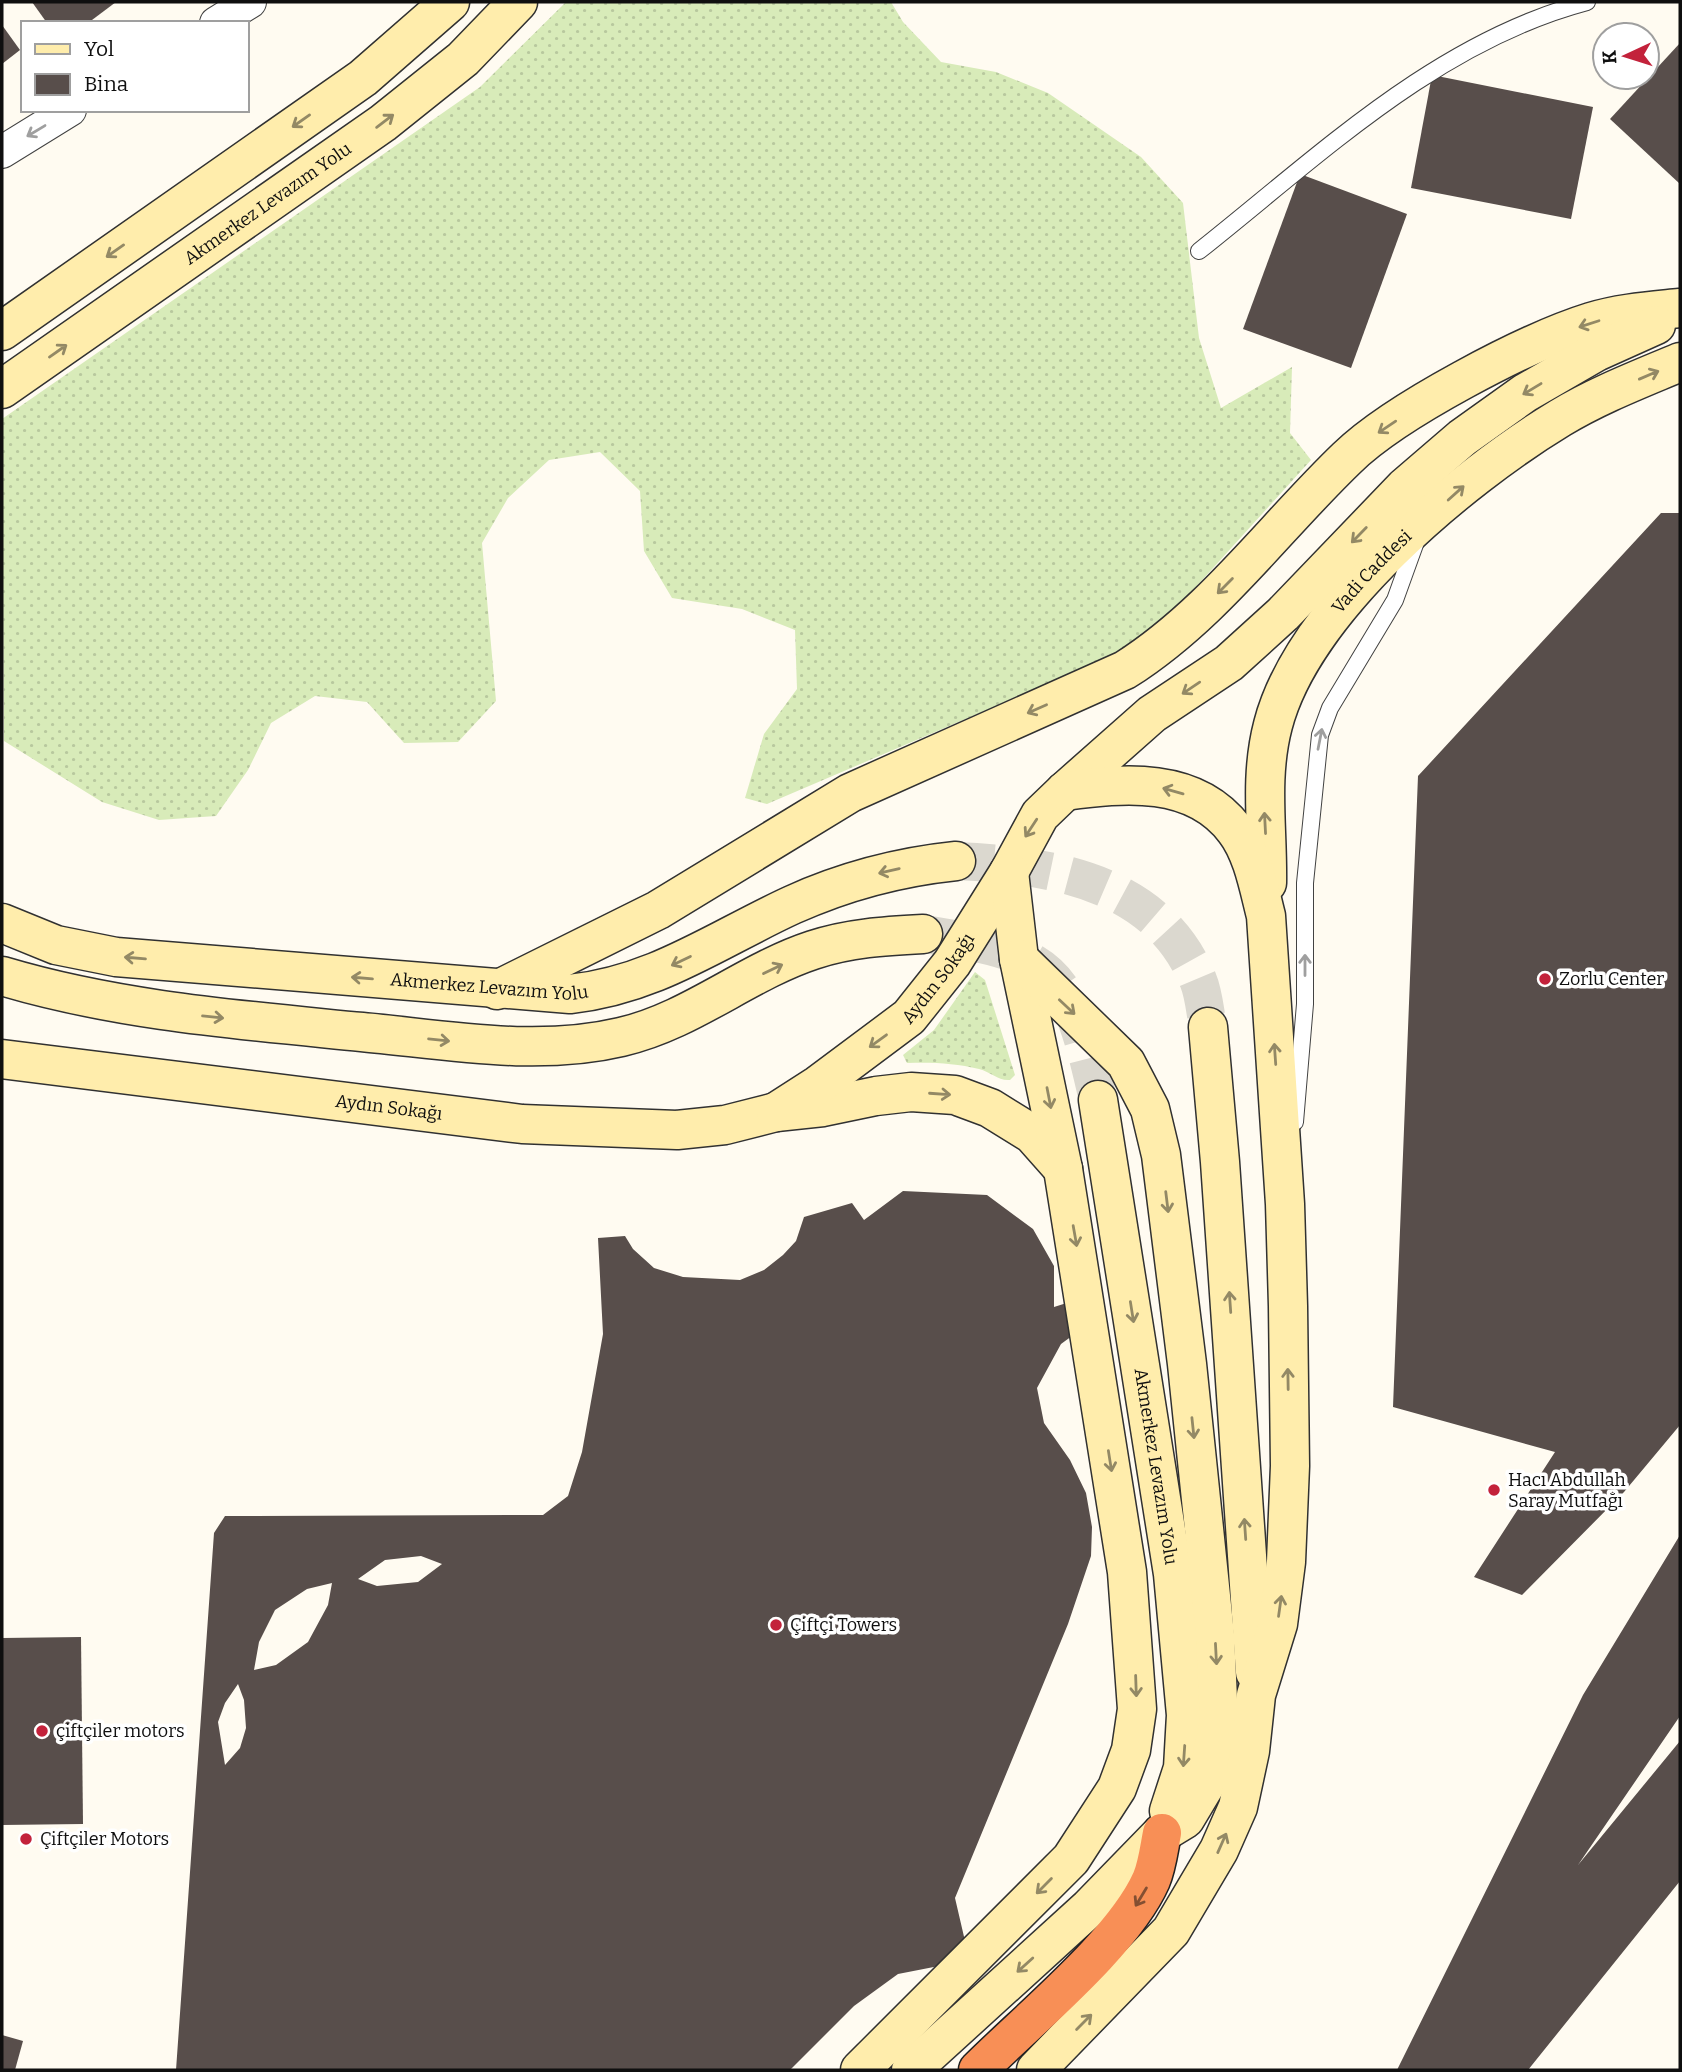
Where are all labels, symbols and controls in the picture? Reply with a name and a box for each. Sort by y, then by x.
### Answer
legend [21,21,248,112]
north arrow [1591,21,1661,91]
text: Yol [84,36,114,62]
text: K [1598,49,1621,65]
text: Bina [84,71,129,97]
one-way arrow [292,114,311,128]
one-way arrow [375,114,394,129]
one-way arrow [27,124,47,138]
street label: Akmerkez Levazım Yolu [180,138,355,269]
one-way arrow [106,244,125,258]
one-way arrow [1578,318,1600,331]
one-way arrow [48,344,67,358]
one-way arrow [1638,368,1659,381]
one-way arrow [1523,382,1543,396]
one-way arrow [1378,420,1397,435]
one-way arrow [1447,485,1465,501]
street label: Vadi Caddesi [1327,525,1416,618]
one-way arrow [1350,526,1367,543]
one-way arrow [1217,577,1234,594]
one-way arrow [1182,681,1201,695]
one-way arrow [1027,703,1048,716]
one-way arrow [1314,728,1328,751]
one-way arrow [1163,783,1185,796]
one-way arrow [1258,812,1271,835]
one-way arrow [1024,817,1038,837]
one-way arrow [878,864,901,878]
street label: Aydın Sokağı [897,929,979,1028]
one-way arrow [124,952,147,965]
one-way arrow [1298,954,1312,977]
one-way arrow [671,955,692,968]
one-way arrow [762,962,783,976]
street label: Akmerkez Levazım Yolu [389,968,590,1005]
place label: Zorlu Center [1559,968,1664,990]
one-way arrow [351,971,374,984]
marker: Zorlu Center [1537,971,1553,987]
one-way arrow [1058,999,1075,1016]
one-way arrow [201,1010,223,1023]
one-way arrow [427,1033,450,1046]
one-way arrow [869,1033,888,1048]
one-way arrow [1268,1042,1281,1065]
one-way arrow [1043,1086,1057,1109]
one-way arrow [928,1088,951,1101]
street label: Aydın Sokağı [334,1090,444,1125]
one-way arrow [1160,1190,1173,1213]
one-way arrow [1069,1224,1082,1247]
one-way arrow [1223,1291,1236,1314]
one-way arrow [1125,1300,1138,1323]
street label: Akmerkez Levazım Yolu [1130,1367,1182,1566]
one-way arrow [1282,1367,1295,1390]
one-way arrow [1187,1416,1200,1439]
one-way arrow [1104,1449,1117,1471]
place label: Hacı Abdullah Saray Mutfağı [1508,1469,1626,1512]
marker: Hacı Abdullah Saray Mutfağı [1486,1482,1502,1498]
one-way arrow [1238,1518,1251,1541]
one-way arrow [1274,1595,1287,1618]
place label: Çiftçi Towers [790,1614,897,1636]
marker: Çiftçi Towers [768,1617,784,1633]
one-way arrow [1209,1643,1222,1666]
one-way arrow [1130,1675,1143,1698]
place label: çiftçiler motors [56,1720,185,1742]
marker: çiftçiler motors [34,1723,50,1739]
one-way arrow [1177,1745,1190,1767]
place label: Çiftçiler Motors [40,1828,169,1850]
marker: Çiftçiler Motors [18,1831,34,1847]
one-way arrow [1216,1833,1229,1854]
one-way arrow [1035,1877,1052,1894]
one-way arrow [1133,1886,1147,1906]
one-way arrow [1017,1957,1034,1974]
one-way arrow [1075,2013,1092,2030]

